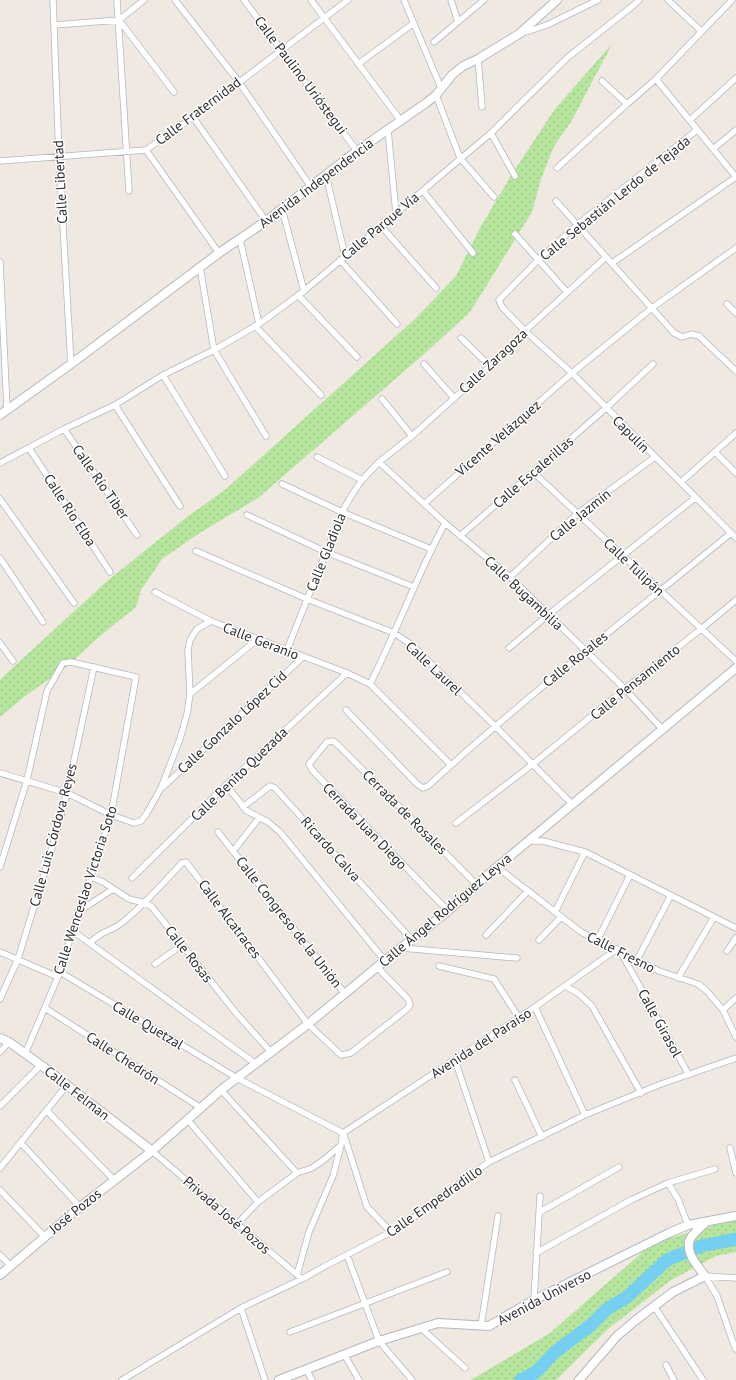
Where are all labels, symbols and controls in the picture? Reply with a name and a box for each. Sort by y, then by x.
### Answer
street label: Calle Paulino Urióstegui [251,12,351,138]
street label: Calle Fraternidad [152,73,244,149]
street label: Calle Sebastián Lerdo de Tejada [536,132,694,264]
street label: Avenida Independencia [255,134,377,232]
street label: Calle Libertad [49,140,71,224]
street label: Calle Parque Vía [337,188,423,264]
street label: Calle Zaragoza [455,325,531,397]
street label: Vicente Velázquez [451,396,544,481]
street label: Capulín [609,412,653,456]
street label: Calle Escalerillas [489,432,577,512]
street label: Calle Río Tiber [69,441,134,523]
street label: Calle Río Elba [40,470,100,550]
street label: Calle Jazmín [546,485,614,545]
street label: Calle Gladiola [302,510,350,594]
street label: Calle Tulipán [600,534,668,600]
street label: Calle Bugambilia [481,552,567,634]
street label: Calle Geranio [220,618,302,664]
street label: Calle Rosales [539,627,611,691]
street label: Calle Laurel [402,637,466,699]
street label: Calle Pensamiento [586,640,684,724]
street label: Calle Gonzalo López Cid [173,667,291,777]
street label: Calle Benito Quezada [187,723,291,825]
street label: Calle Luis Córdova Reyes [25,761,81,909]
street label: Cerrada de Rosales [359,766,451,858]
street label: Cerrada Juan Diego [319,779,411,873]
street label: Calle Wenceslao Victoria Soto [49,803,121,977]
street label: Ricardo Calva [297,813,365,885]
street label: Calle Ángel Rodríguez Leyva [375,849,515,971]
street label: Calle Congreso de la Unión [232,853,346,991]
street label: Calle Alcatraces [194,876,266,962]
street label: Calle Rosas [161,922,217,986]
street label: Calle Fresno [584,927,658,977]
street label: Calle Girasol [634,986,686,1060]
street label: Calle Quetzal [109,997,187,1053]
street label: Avenida del Paraíso [427,1004,535,1082]
street label: Calle Chedrón [83,1028,163,1088]
street label: Calle Felman [41,1062,113,1124]
street label: Calle Empedradillo [382,1161,486,1241]
street label: Privada José Pozos [180,1172,275,1258]
street label: José Pozos [44,1184,105,1238]
street label: Avenida Universo [494,1265,594,1329]

